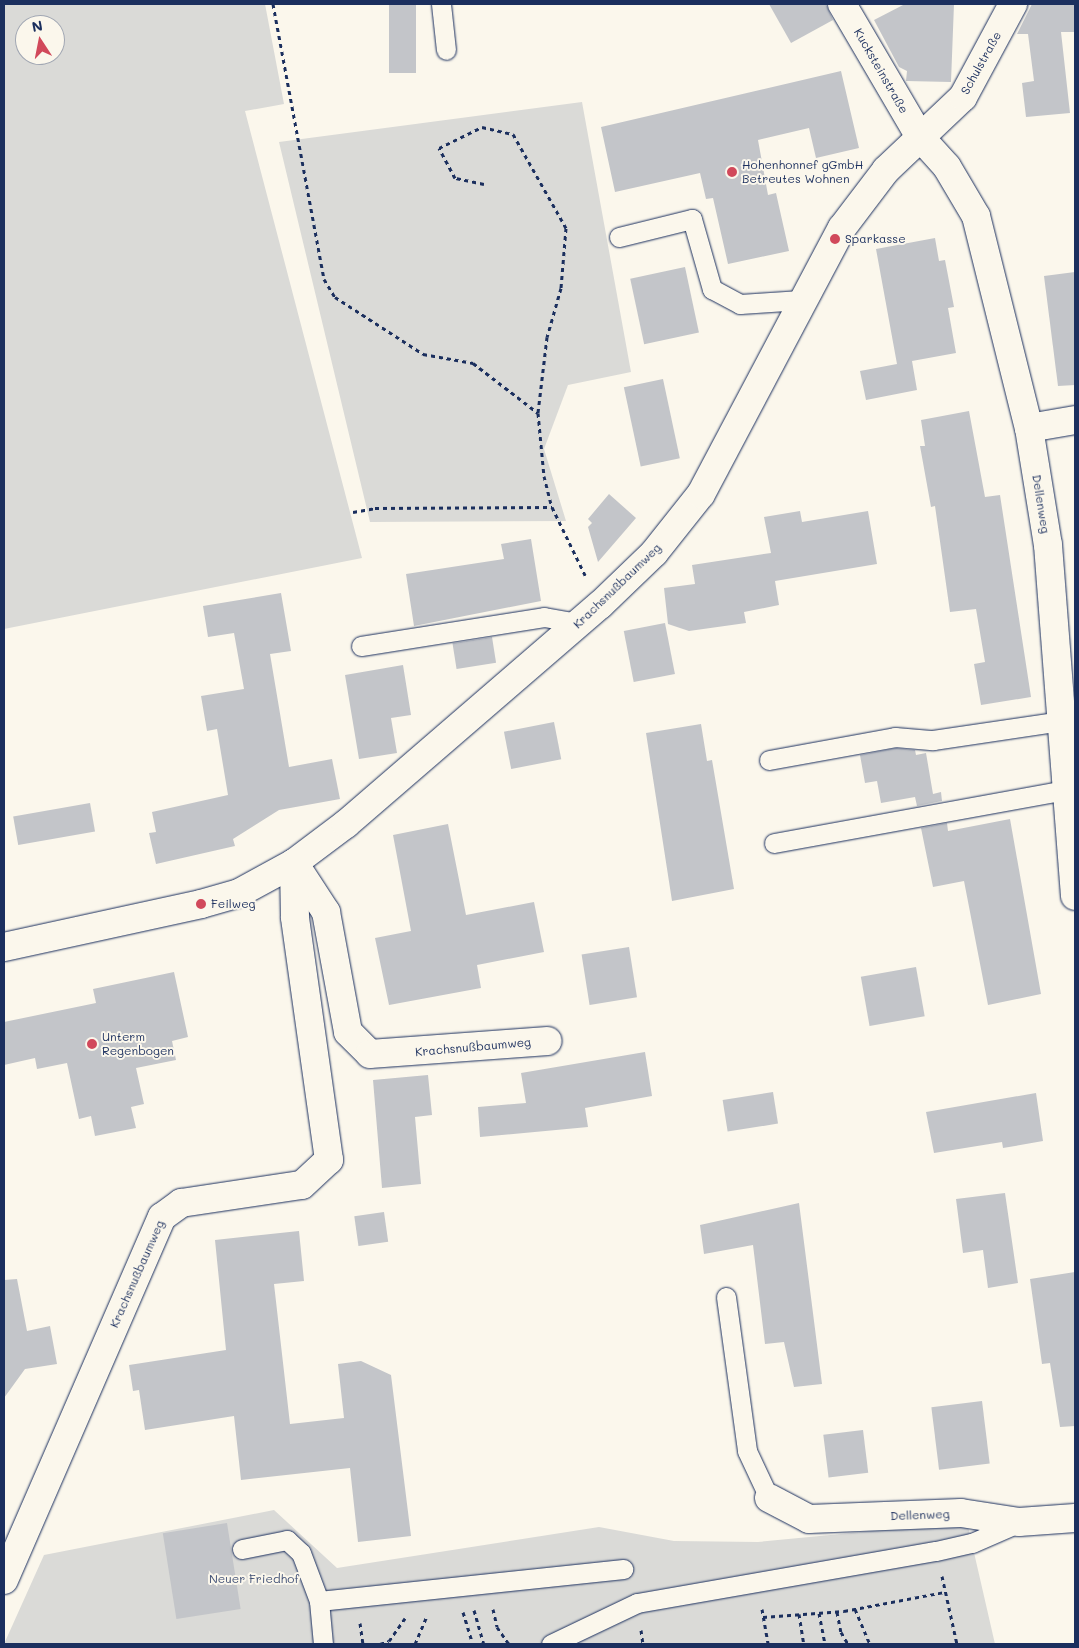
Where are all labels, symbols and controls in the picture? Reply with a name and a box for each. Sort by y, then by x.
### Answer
north arrow [15,15,65,65]
text: N [30,15,44,36]
street label: Kucksteinstraße [851,26,911,116]
street label: Schulstraße [958,29,1004,97]
place label: Hohenhonnef gGmbH Betreutes Wohnen [742,158,863,186]
marker: Hohenhonnef gGmbH Betreutes Wohnen [726,166,738,178]
place label: Sparkasse [845,232,906,246]
marker: Sparkasse [829,233,841,245]
street label: Dellenweg [1029,474,1053,534]
street label: Krachsnußbaumweg [570,540,664,632]
place label: Feilweg [211,897,256,911]
marker: Feilweg [195,898,207,910]
place label: Unterm Regenbogen [102,1030,174,1058]
street label: Krachsnußbaumweg [414,1035,532,1059]
marker: Unterm Regenbogen [86,1038,98,1050]
street label: Krachsnußbaumweg [107,1218,167,1330]
street label: Dellenweg [890,1507,950,1523]
park label: Neuer Friedhof [209,1572,299,1586]

